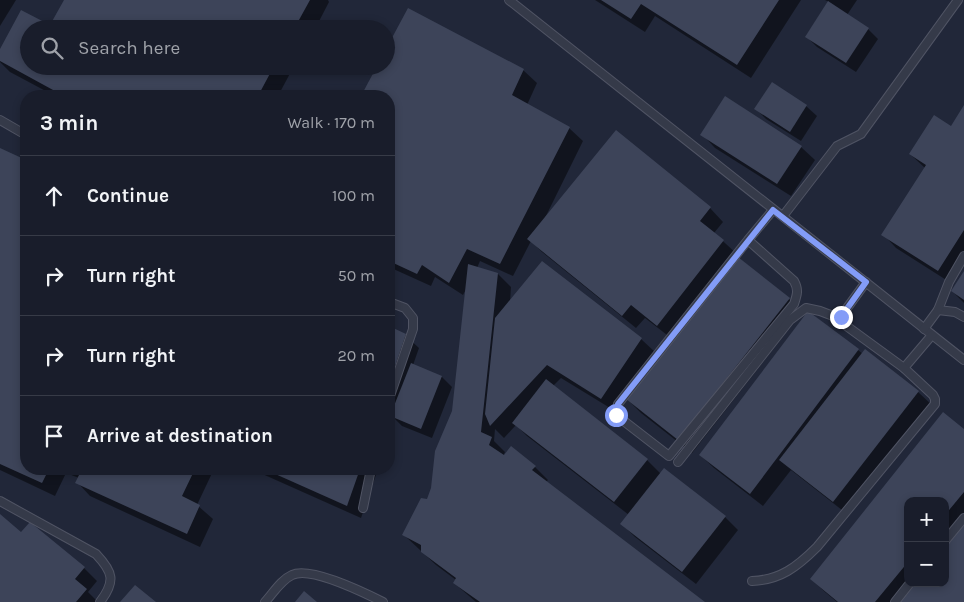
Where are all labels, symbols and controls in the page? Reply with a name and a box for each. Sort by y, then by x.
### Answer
search box [20,20,395,75]
icon: search [38,34,66,62]
text: Search here [78,37,180,59]
text: 3 min [40,111,98,135]
text: Walk · 170 m [287,113,375,132]
icon: ahead [40,182,68,210]
text: Continue [87,185,169,207]
text: 100 m [332,186,375,205]
icon: right [40,262,68,290]
text: Turn right [87,265,176,287]
text: 50 m [338,266,375,285]
route end [830,306,853,329]
icon: right [40,342,68,370]
text: Turn right [87,345,176,367]
text: 20 m [337,346,375,365]
route start [605,404,628,427]
icon: arrive [40,422,68,450]
text: Arrive at destination [87,425,273,447]
map controls [904,497,949,587]
button: + [904,497,949,542]
button: − [904,542,949,587]

